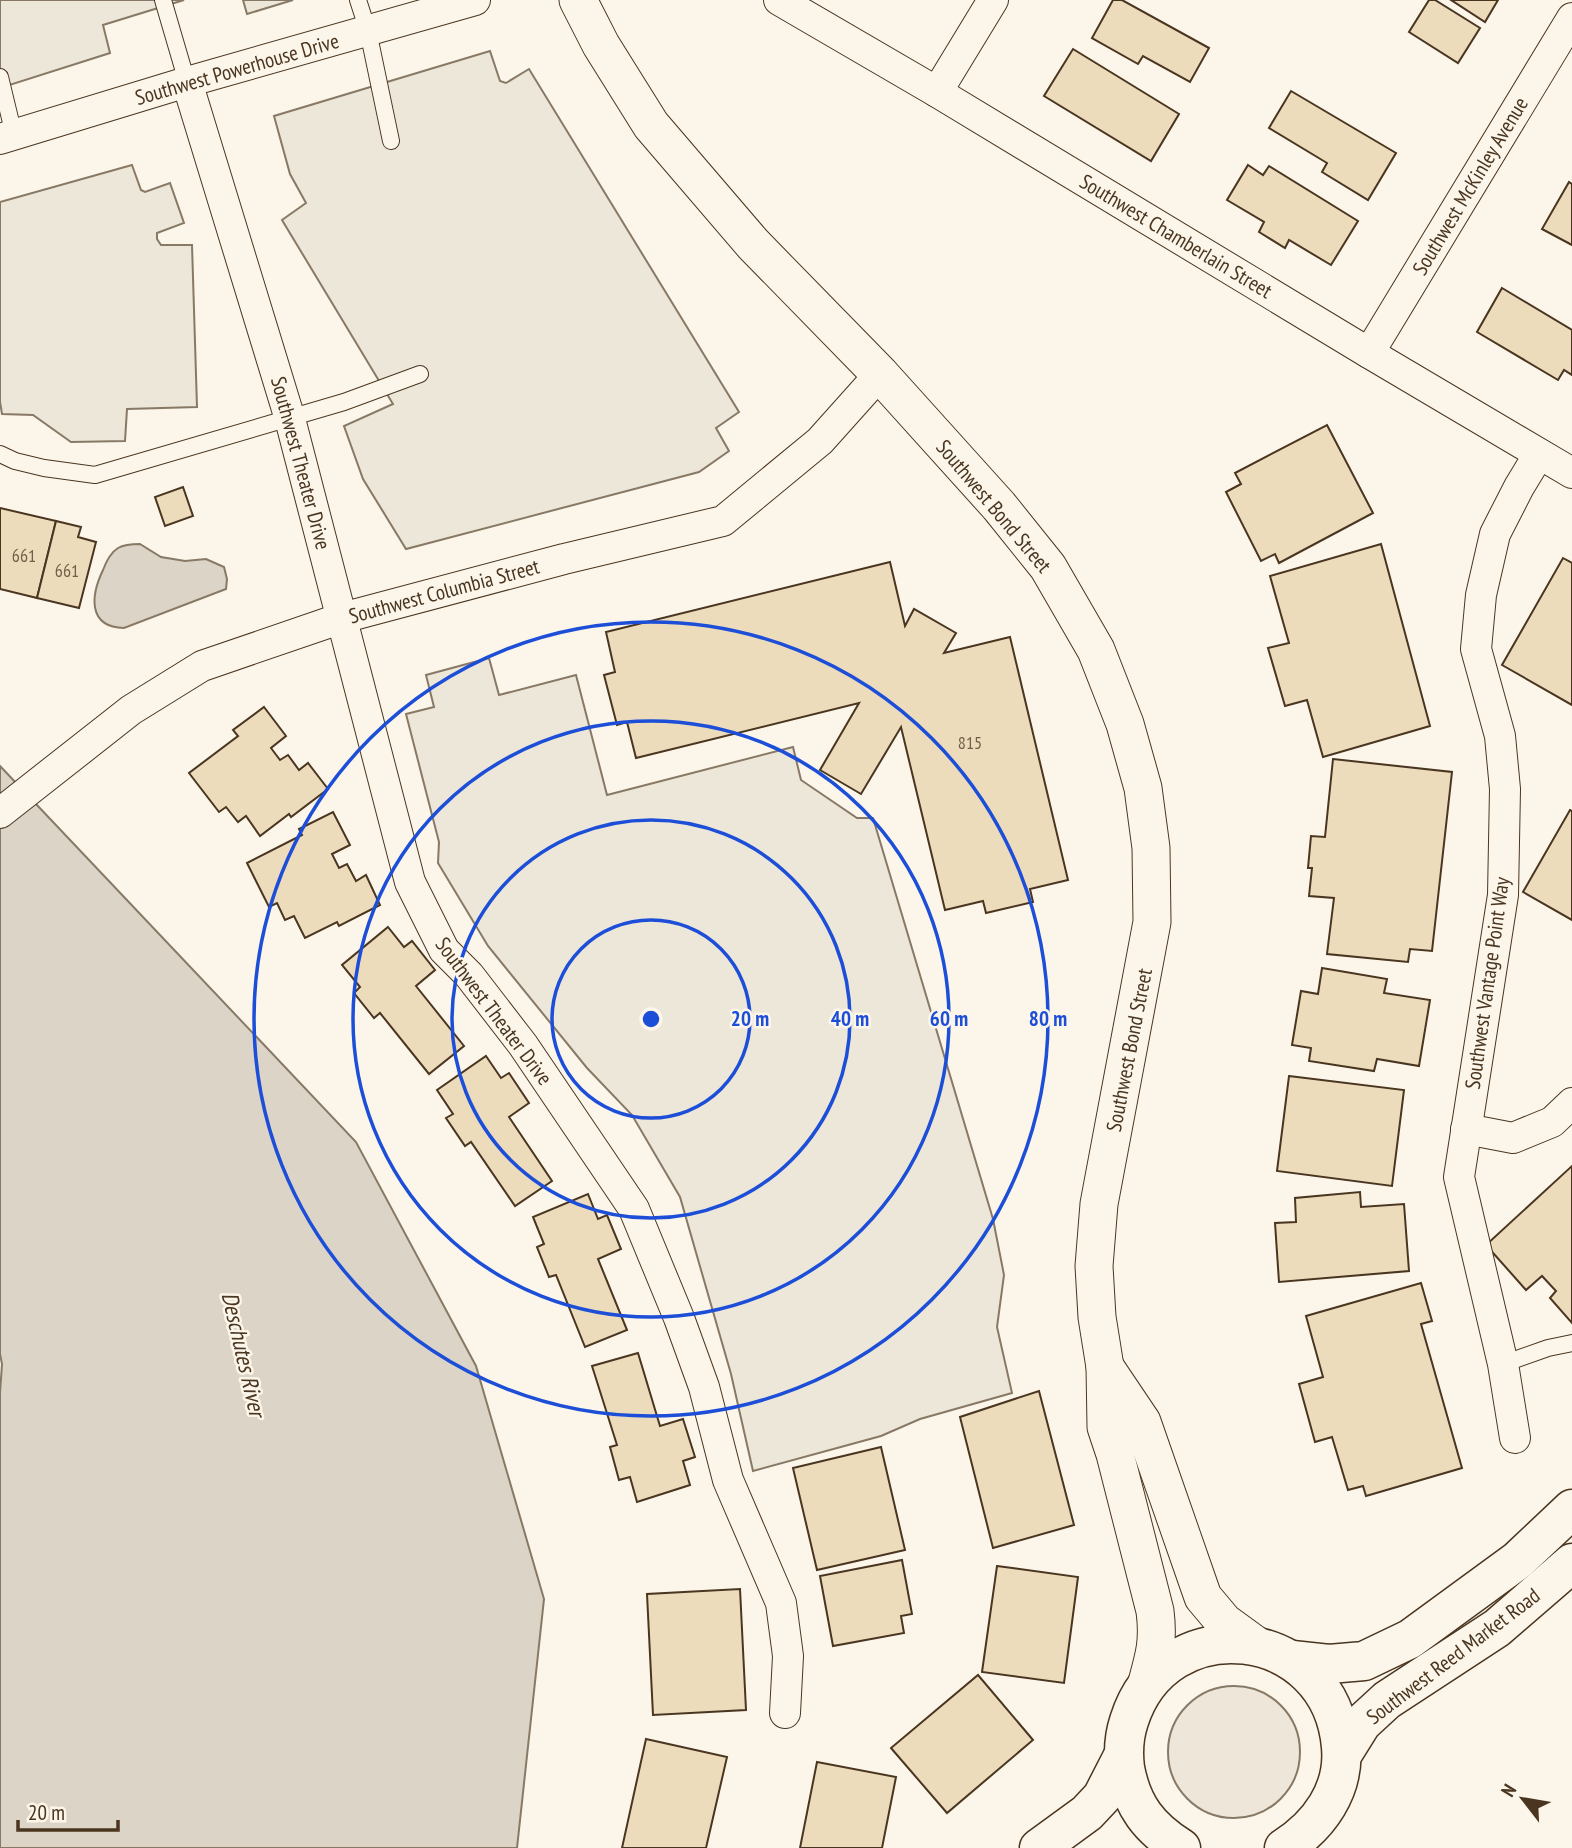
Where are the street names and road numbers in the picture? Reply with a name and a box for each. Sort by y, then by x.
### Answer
street label: Southwest Powerhouse Drive [132,27,342,111]
street label: Southwest McKinley Avenue [1406,92,1534,280]
street label: Southwest Chamberlain Street [1075,168,1277,304]
street label: Southwest Theater Drive [265,373,337,553]
street label: Southwest Bond Street [930,434,1058,578]
street label: Southwest Columbia Street [346,553,542,629]
street label: Southwest Vantage Point Way [1459,875,1515,1091]
street label: Southwest Theater Drive [430,932,558,1090]
street label: Southwest Bond Street [1100,966,1158,1134]
street label: Southwest Reed Market Road [1361,1582,1545,1730]

